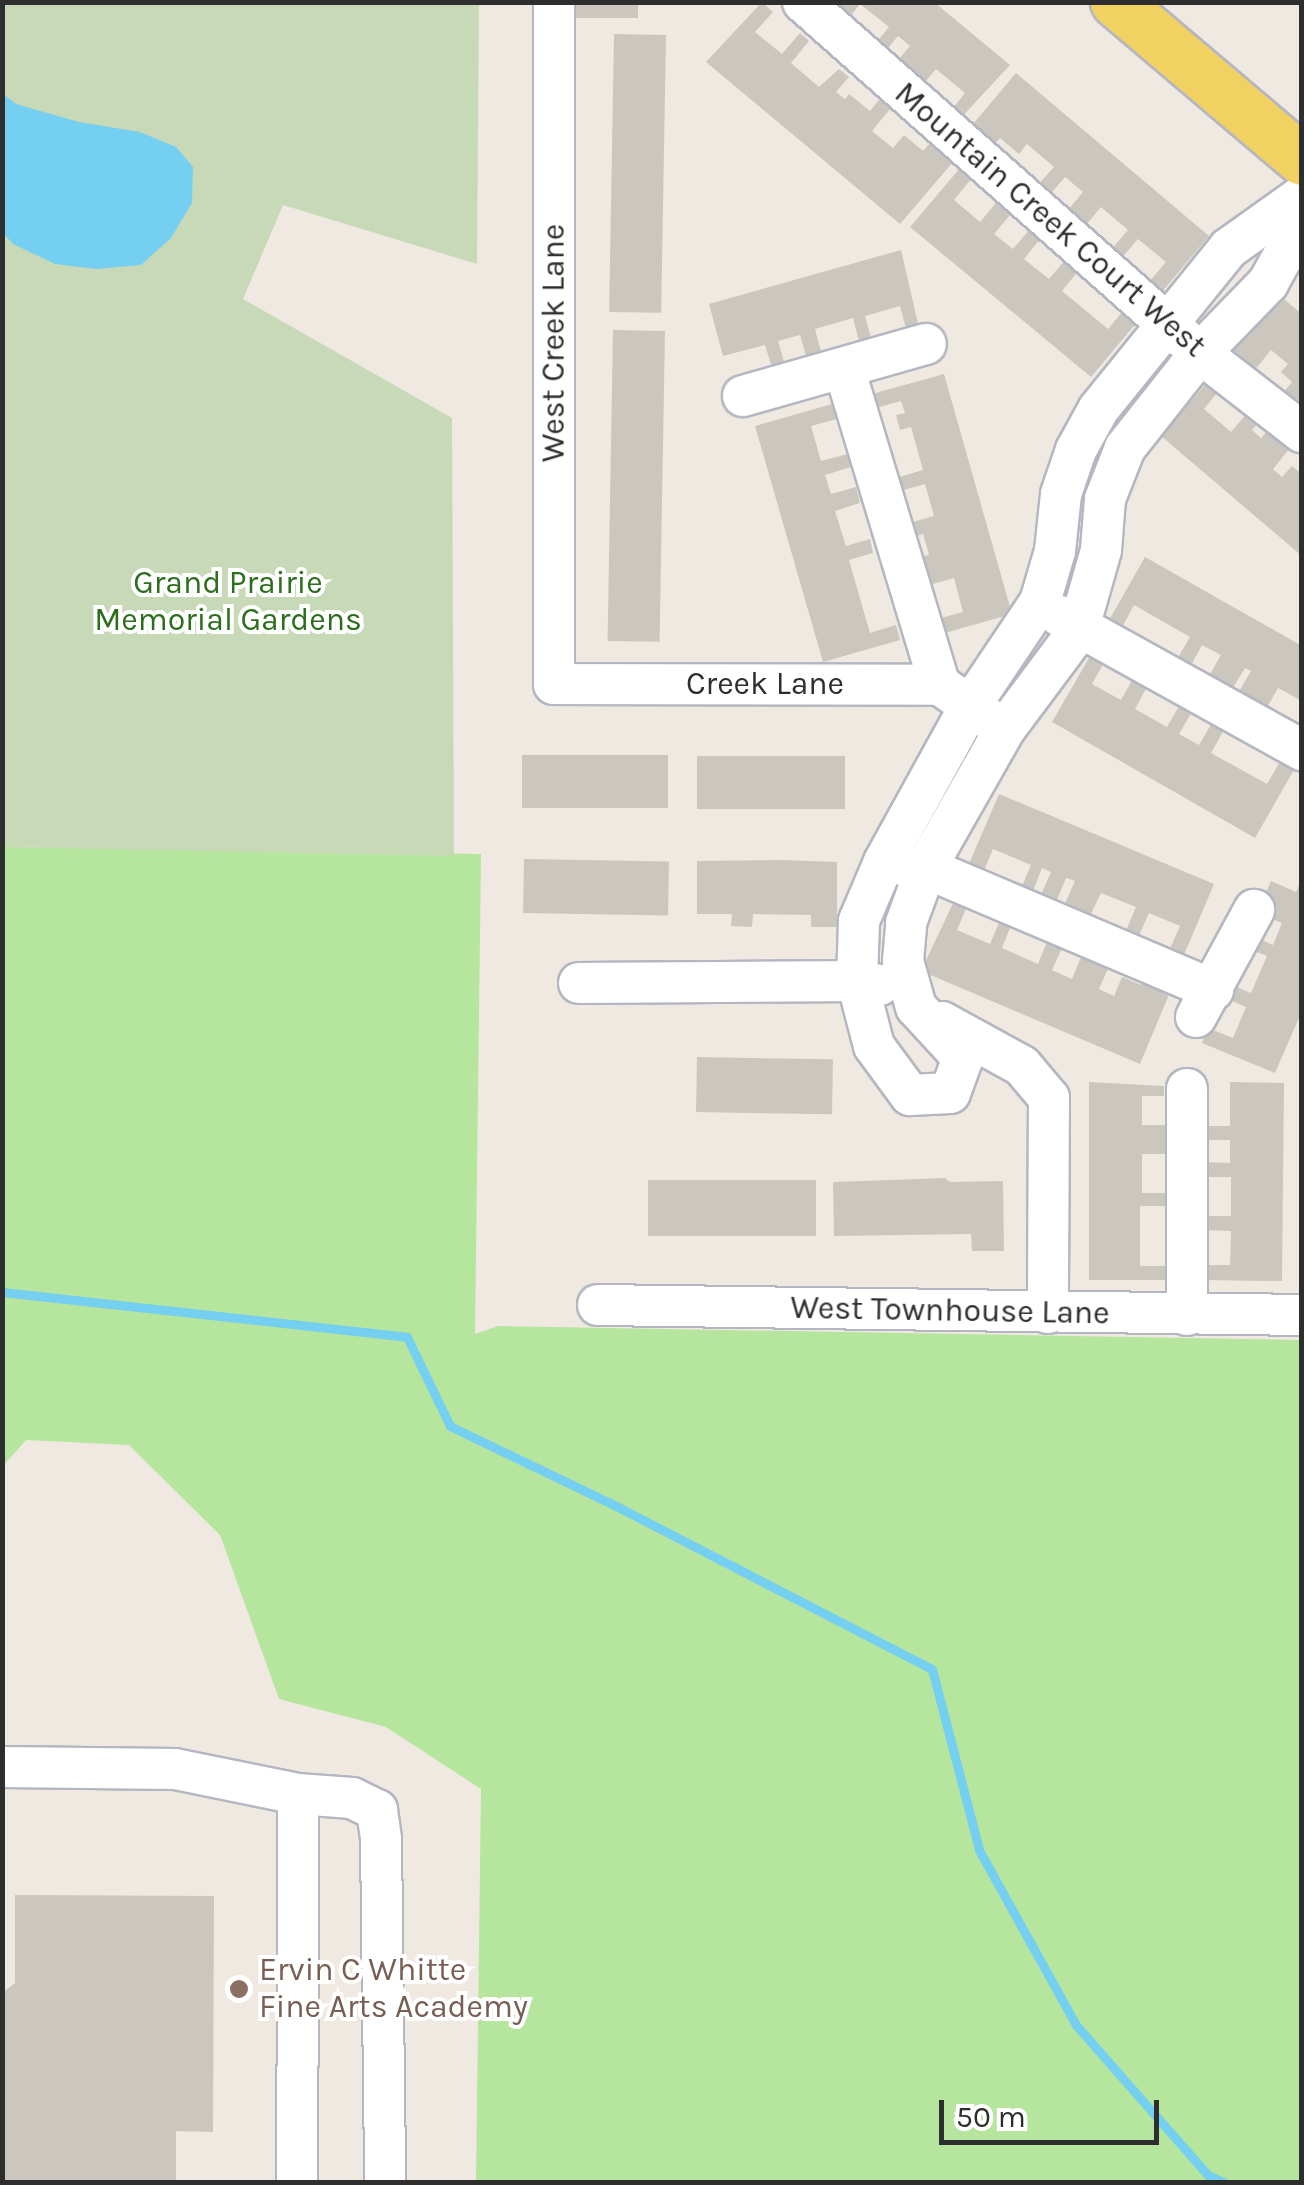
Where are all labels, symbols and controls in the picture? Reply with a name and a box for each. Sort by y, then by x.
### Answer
street label: Mountain Creek Court West [887,74,1213,366]
street label: West Creek Lane [535,224,573,462]
park label: Grand Prairie Memorial Gardens [94,565,362,640]
street label: Creek Lane [686,665,844,703]
street label: West Townhouse Lane [790,1289,1110,1333]
place label: Ervin C Whitte Fine Arts Academy [259,1952,528,2027]
marker: Ervin C Whitte Fine Arts Academy [228,1978,250,2000]
scale bar [944,2080,1164,2142]
text: 50 m [956,2099,1026,2135]

